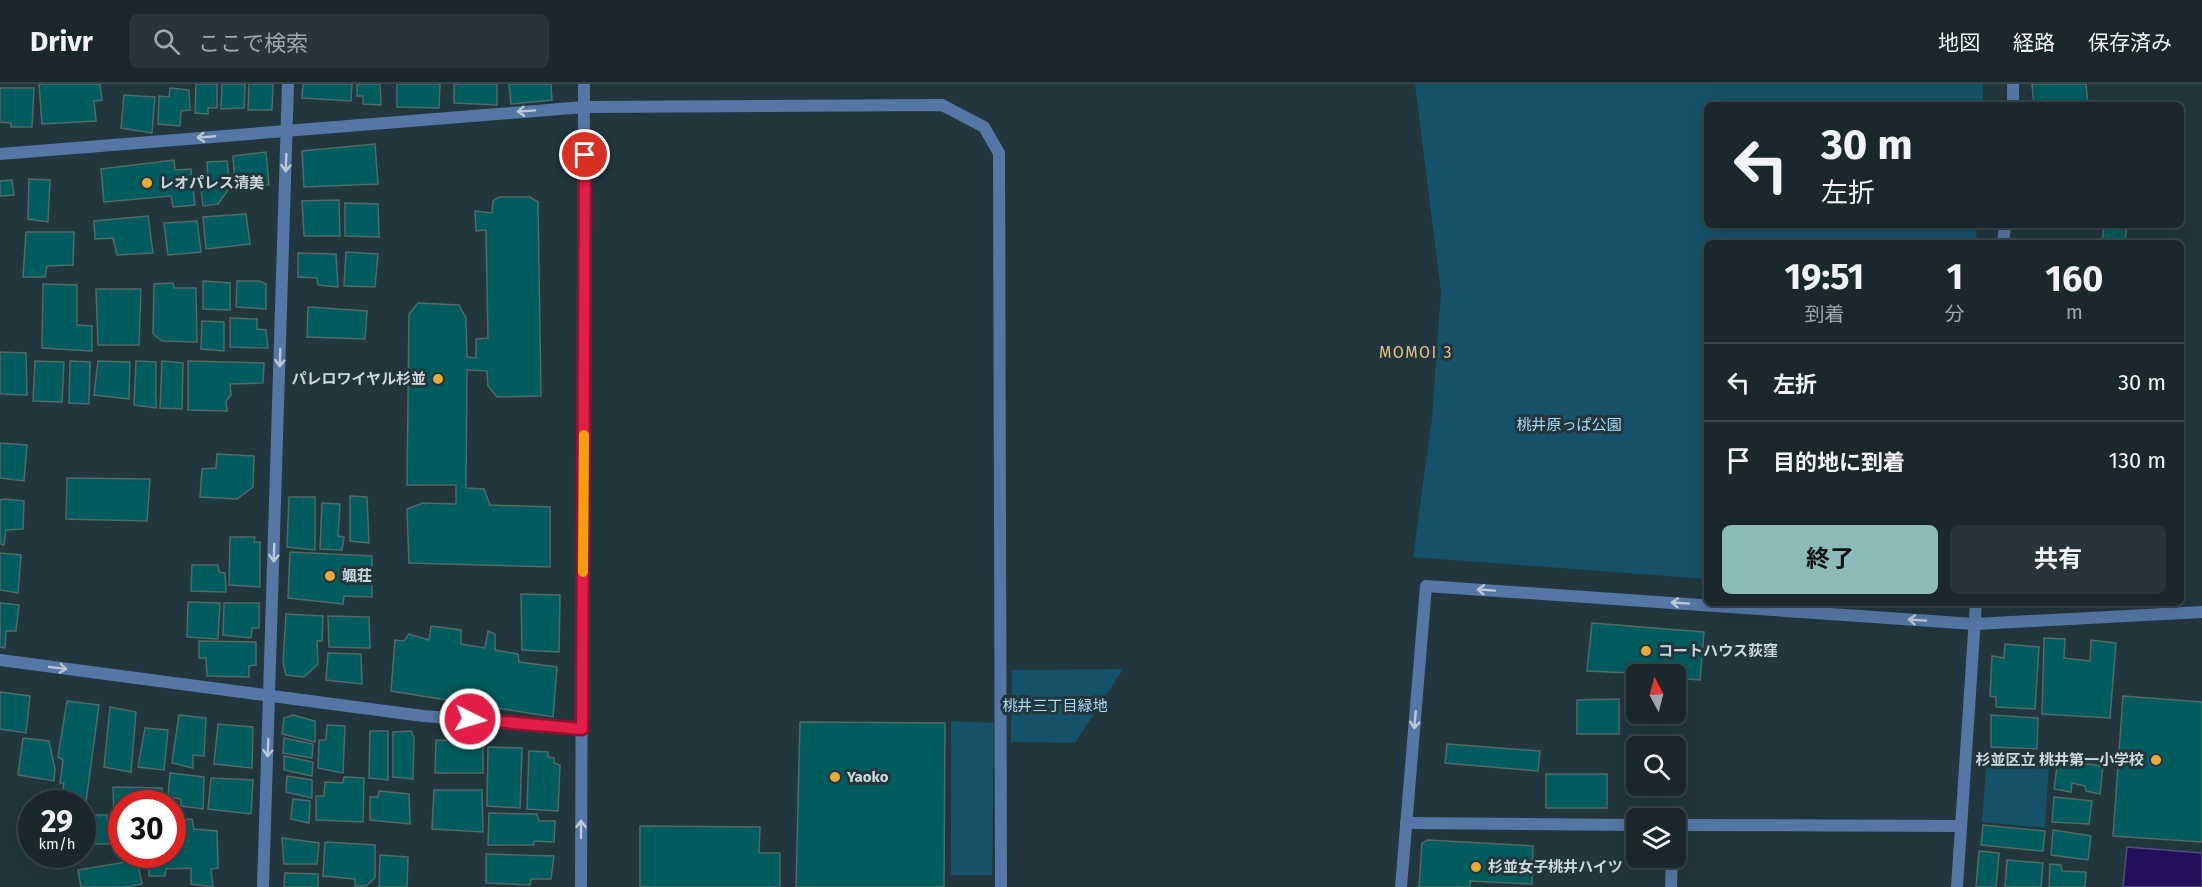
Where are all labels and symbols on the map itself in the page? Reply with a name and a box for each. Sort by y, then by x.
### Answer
one-way arrow [517,106,537,117]
pin [559,129,610,180]
one-way arrow [197,132,217,143]
one-way arrow [280,153,291,173]
place label: レオパレス清美 [159,174,264,192]
marker: レオパレス清美 [140,176,154,190]
district label: MOMOI 3 [1379,343,1453,362]
one-way arrow [274,348,286,368]
place label: パレロワイヤル杉並 [291,370,426,388]
marker: パレロワイヤル杉並 [431,372,445,386]
park label: 桃井原っぱ公園 [1516,416,1622,434]
one-way arrow [268,543,280,563]
place label: 颯荘 [342,567,372,585]
marker: 颯荘 [323,569,337,583]
one-way arrow [1476,584,1496,595]
one-way arrow [1671,598,1691,609]
one-way arrow [1907,614,1927,625]
place label: コートハウス荻窪 [1658,642,1778,660]
marker: コートハウス荻窪 [1639,644,1653,658]
one-way arrow [48,663,67,674]
north arrow [1626,664,1686,724]
position arrow [438,687,502,751]
park label: 桃井三丁目緑地 [1002,697,1108,715]
one-way arrow [1409,710,1420,730]
one-way arrow [262,738,273,758]
place label: 杉並区立 桃井第一小学校 [1975,751,2144,769]
marker: 杉並区立 桃井第一小学校 [2149,753,2163,767]
place label: Yaoko [846,768,889,786]
marker: Yaoko [828,770,842,784]
speed limit sign: 30 [108,790,186,868]
one-way arrow [576,819,587,839]
place label: 杉並女子桃井ハイツ [1488,858,1623,876]
marker: 杉並女子桃井ハイツ [1469,860,1483,874]

